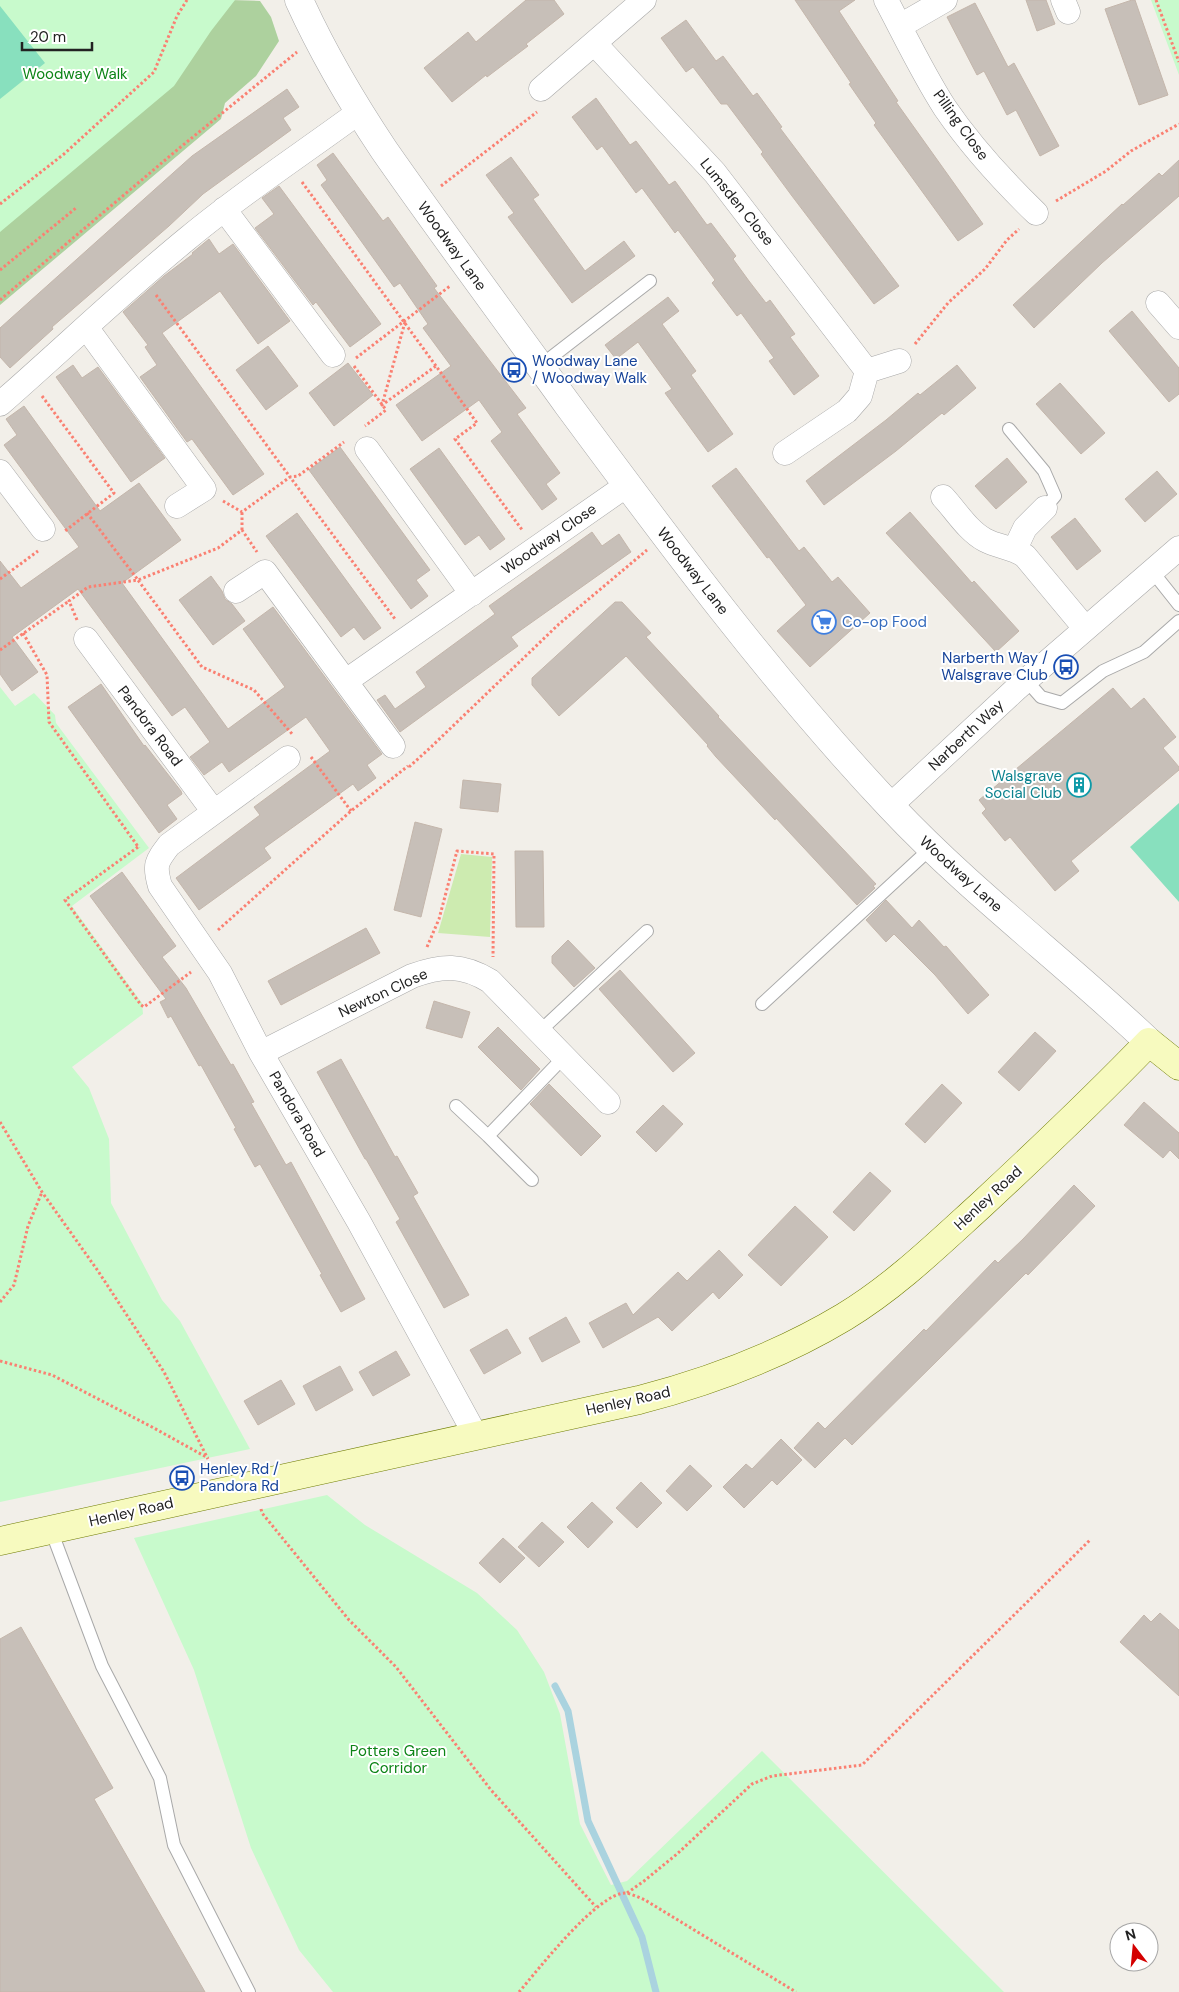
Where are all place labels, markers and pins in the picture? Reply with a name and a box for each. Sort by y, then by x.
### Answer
place label: Woodway Lane / Woodway Walk [532,351,648,388]
bus stop icon: Woodway Lane / Woodway Walk [501,357,527,383]
supermarket icon: Co-op Food [811,609,837,635]
place label: Co-op Food [842,612,927,632]
place label: Narberth Way / Walsgrave Club [941,648,1048,685]
bus stop icon: Narberth Way / Walsgrave Club [1053,654,1079,680]
place label: Walsgrave Social Club [985,766,1062,803]
building icon: Walsgrave Social Club [1066,772,1092,798]
place label: Henley Rd / Pandora Rd [200,1459,279,1496]
bus stop icon: Henley Rd / Pandora Rd [169,1465,195,1491]

